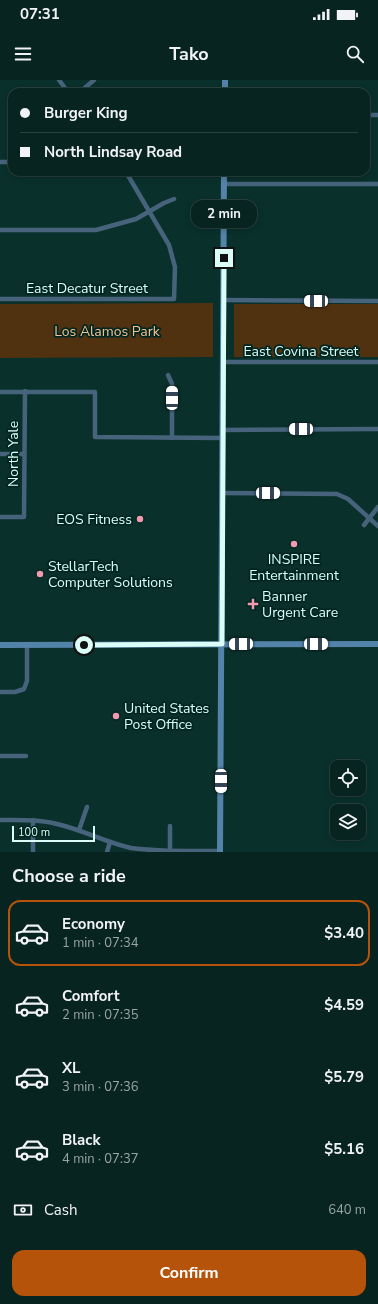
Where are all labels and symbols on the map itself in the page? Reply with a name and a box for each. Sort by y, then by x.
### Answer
callout: 2 min [191,200,257,228]
route end [215,249,233,267]
street label: East Decatur Street [26,279,148,298]
car [304,295,328,307]
park label: Los Alamos Park [54,322,161,341]
street label: East Covina Street [244,342,359,361]
car [166,386,178,410]
street label: North Yale [4,421,23,487]
car [289,423,313,435]
car [256,487,280,499]
place label: EOS Fitness [56,510,132,529]
marker: EOS Fitness [135,514,145,524]
marker: INSPIRE Entertainment [289,539,299,549]
place label: INSPIRE Entertainment [249,550,339,585]
place label: StellarTech Computer Solutions [48,557,173,592]
marker: StellarTech Computer Solutions [35,569,45,579]
place label: Banner Urgent Care [262,587,338,622]
marker: Banner Urgent Care [247,598,259,610]
route start [75,636,93,654]
car [229,638,253,650]
car [304,638,328,650]
place label: United States Post Office [124,699,210,734]
marker: United States Post Office [111,711,121,721]
car [215,769,227,793]
scale bar [12,824,95,843]

